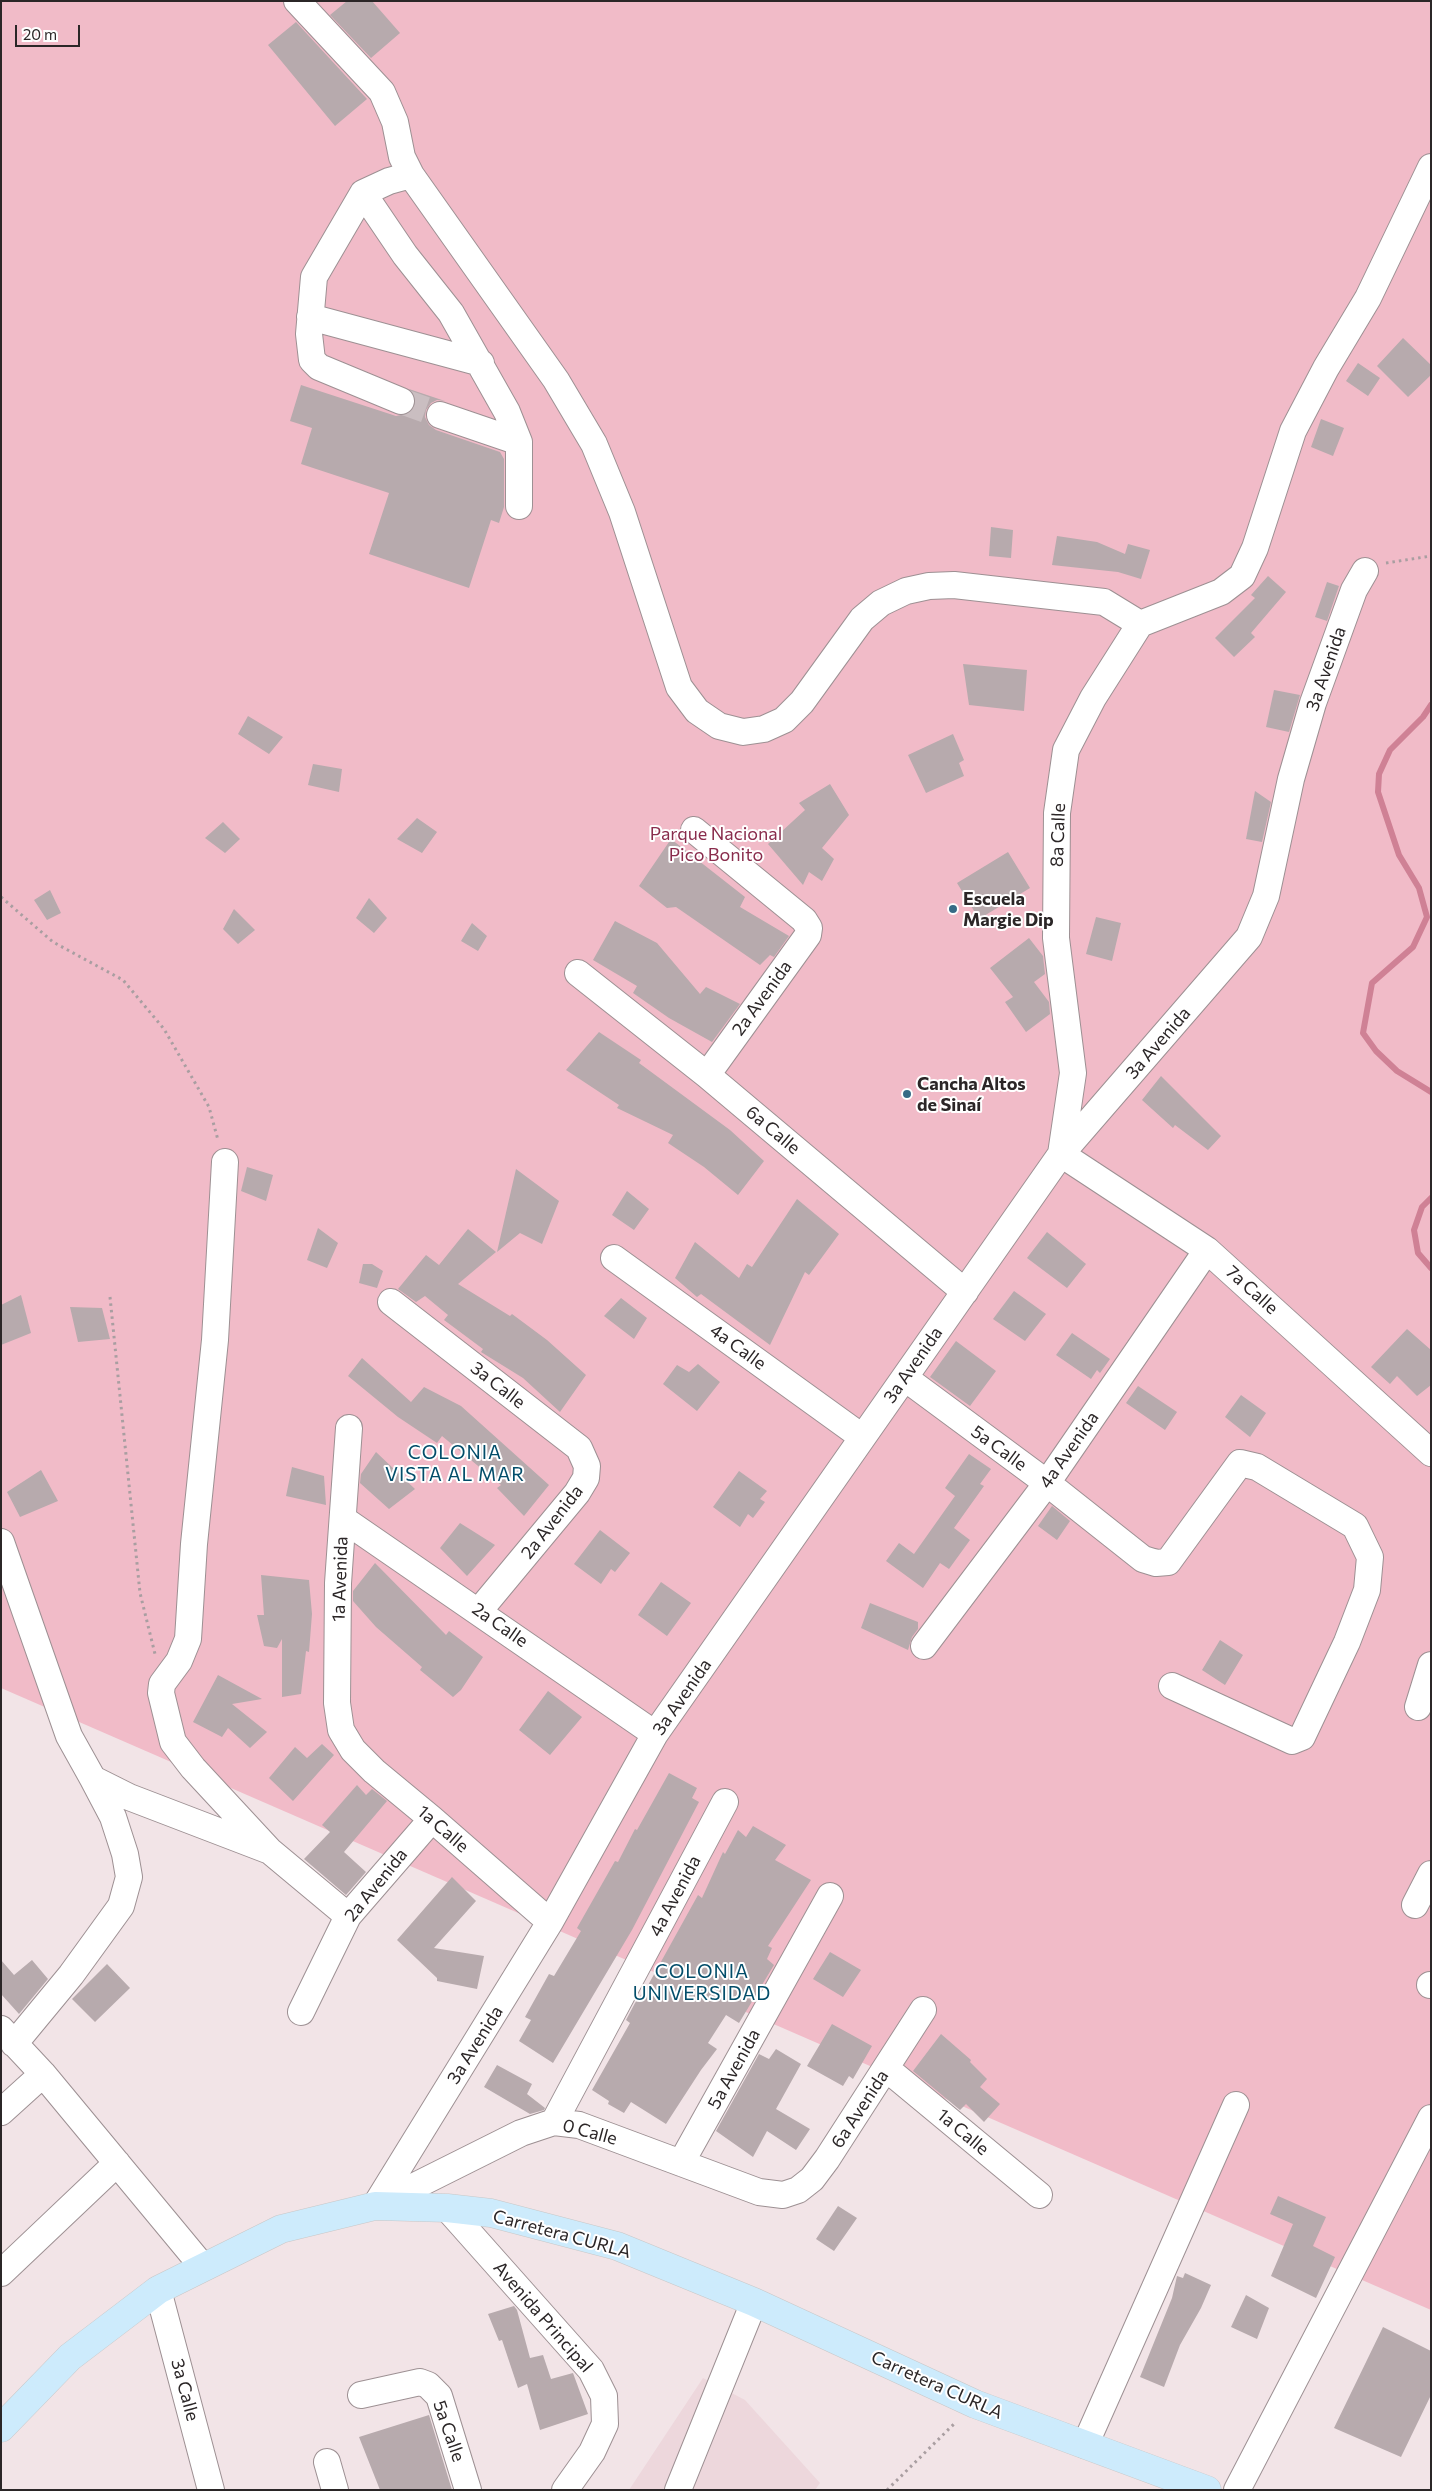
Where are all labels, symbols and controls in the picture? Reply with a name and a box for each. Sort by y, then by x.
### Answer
scale bar [18,15,82,47]
text: 20 m [23,25,57,43]
street label: 3a Avenida [1301,624,1351,714]
street label: 8a Calle [1046,803,1070,867]
park label: Parque Nacional Pico Bonito [650,823,782,866]
place label: Escuela Margie Dip [963,888,1054,931]
marker: Escuela Margie Dip [947,903,959,915]
street label: 2a Avenida [727,956,797,1040]
street label: 3a Avenida [1121,1003,1195,1083]
place label: Cancha Altos de Sinaí [917,1073,1026,1116]
marker: Cancha Altos de Sinaí [901,1088,913,1100]
street label: 6a Calle [741,1101,805,1159]
street label: 7a Calle [1222,1261,1282,1319]
street label: 4a Calle [706,1319,770,1375]
street label: 3a Avenida [879,1323,947,1407]
street label: 3a Calle [466,1357,530,1413]
street label: 4a Avenida [1035,1408,1103,1492]
street label: 5a Calle [967,1421,1031,1475]
district label: COLONIA VISTA AL MAR [383,1442,527,1486]
street label: 2a Avenida [516,1481,588,1563]
street label: 1a Avenida [328,1536,352,1622]
street label: 2a Calle [468,1598,532,1652]
street label: 3a Avenida [648,1655,716,1739]
street label: 1a Calle [413,1801,473,1857]
street label: 2a Avenida [340,1844,412,1926]
street label: 4a Avenida [645,1852,705,1940]
district label: COLONIA UNIVERSIDAD [631,1961,773,2005]
street label: 3a Avenida [443,2002,507,2088]
street label: 5a Avenida [703,2025,765,2113]
street label: 6a Avenida [827,2066,893,2152]
street label: 1a Calle [933,2104,993,2160]
street label: 0 Calle [560,2114,620,2150]
street label: Carretera CURLA [491,2205,633,2263]
street label: Avenida Principal [489,2257,597,2377]
street label: Carretera CURLA [868,2346,1006,2424]
street label: 3a Calle [166,2357,204,2423]
street label: 5a Calle [428,2397,470,2465]

